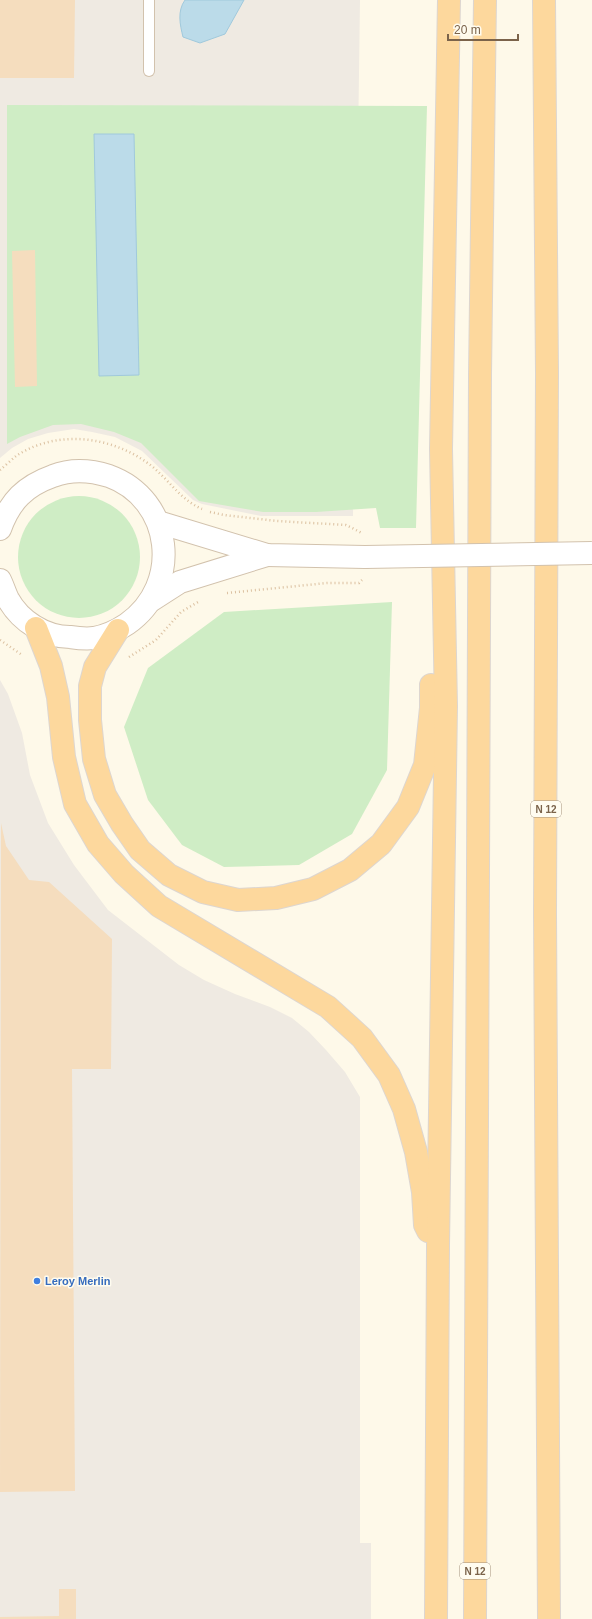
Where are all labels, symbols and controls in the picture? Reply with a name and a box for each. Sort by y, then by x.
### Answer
scale bar [448,16,518,42]
text: 20 m [454,23,481,37]
road number: N 12 [531,801,561,817]
place label: Leroy Merlin [45,1275,111,1287]
marker: Leroy Merlin [32,1276,42,1286]
road number: N 12 [460,1563,490,1579]

